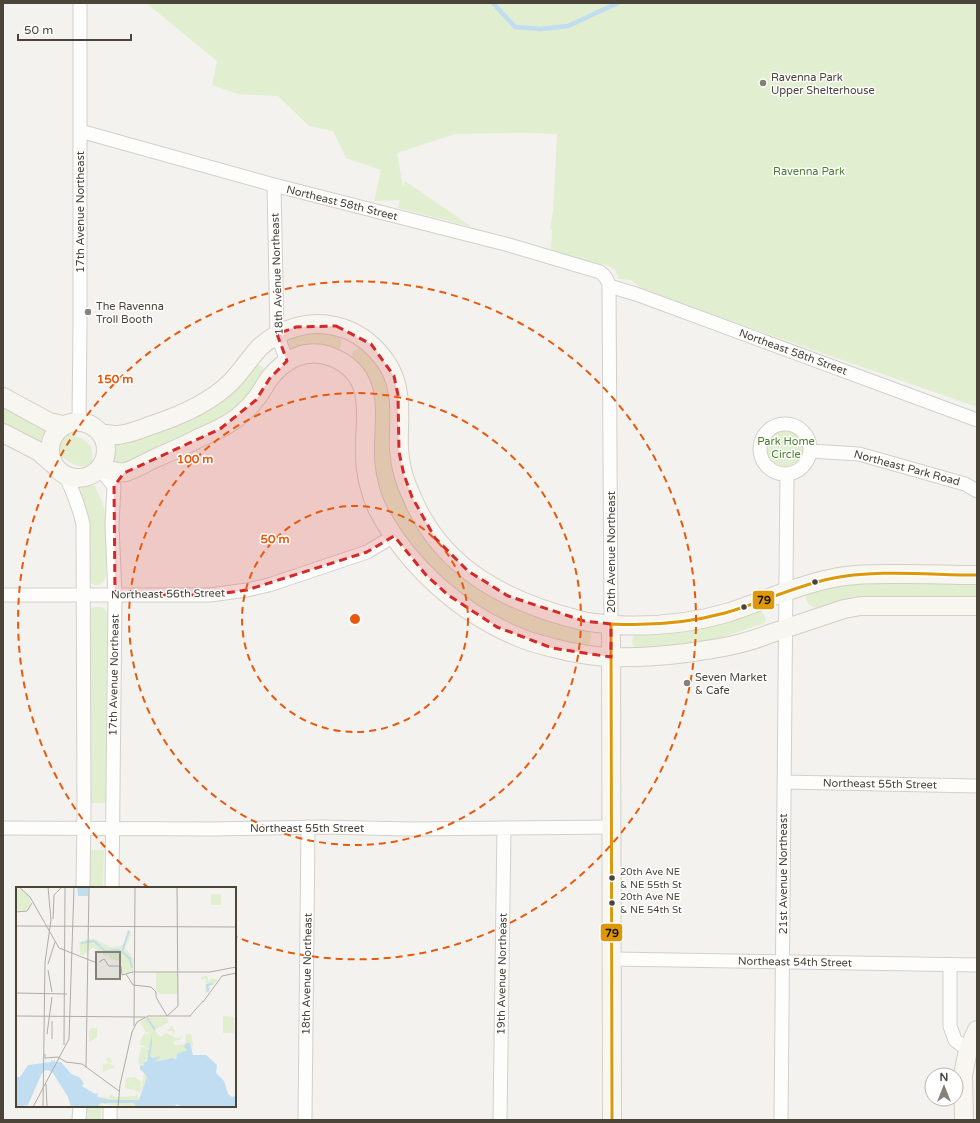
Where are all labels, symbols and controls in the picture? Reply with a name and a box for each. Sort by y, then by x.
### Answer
scale bar [18,16,131,42]
text: 50 m [24,23,53,37]
place label: Ravenna Park Upper Shelterhouse [771,71,875,97]
marker: Ravenna Park Upper Shelterhouse [758,78,768,88]
street label: 17th Avenue Northeast [74,151,87,273]
park label: Ravenna Park [773,165,845,178]
street label: Northeast 58th Street [285,183,399,223]
street label: 18th Avenue Northeast [268,213,286,335]
place label: The Ravenna Troll Booth [96,300,164,326]
marker: The Ravenna Troll Booth [83,307,93,317]
street label: Northeast 58th Street [737,326,849,378]
text: 150 m [97,372,133,386]
park label: Park Home Circle [757,435,815,461]
street label: Northeast Park Road [853,448,961,488]
text: 100 m [177,452,213,466]
street label: 20th Avenue Northeast [605,491,618,613]
text: 50 m [260,532,290,546]
unlabelled marker [810,577,820,587]
street label: Northeast 56th Street [111,587,225,601]
line badge: 79 [752,590,775,610]
text: 79 [757,594,771,607]
unlabelled marker [739,602,749,612]
centre of rings [348,612,362,626]
street label: 17th Avenue Northeast [106,614,122,736]
place label: Seven Market & Cafe [695,671,767,697]
marker: Seven Market & Cafe [682,678,692,688]
street label: Northeast 55th Street [823,777,937,791]
street label: 21st Avenue Northeast [777,814,790,934]
street label: Northeast 55th Street [250,822,364,835]
place label: 20th Ave NE & NE 55th St [620,866,682,891]
marker: 20th Ave NE & NE 55th St [607,873,617,883]
inset map [16,887,236,1107]
place label: 20th Ave NE & NE 54th St [620,891,682,916]
marker: 20th Ave NE & NE 54th St [607,898,617,908]
street label: 18th Avenue Northeast [299,913,315,1035]
street label: 19th Avenue Northeast [494,913,510,1035]
line badge: 79 [600,923,623,942]
text: 79 [605,927,619,940]
street label: Northeast 54th Street [738,955,852,969]
north arrow [924,1067,964,1107]
text: N [940,1071,948,1084]

